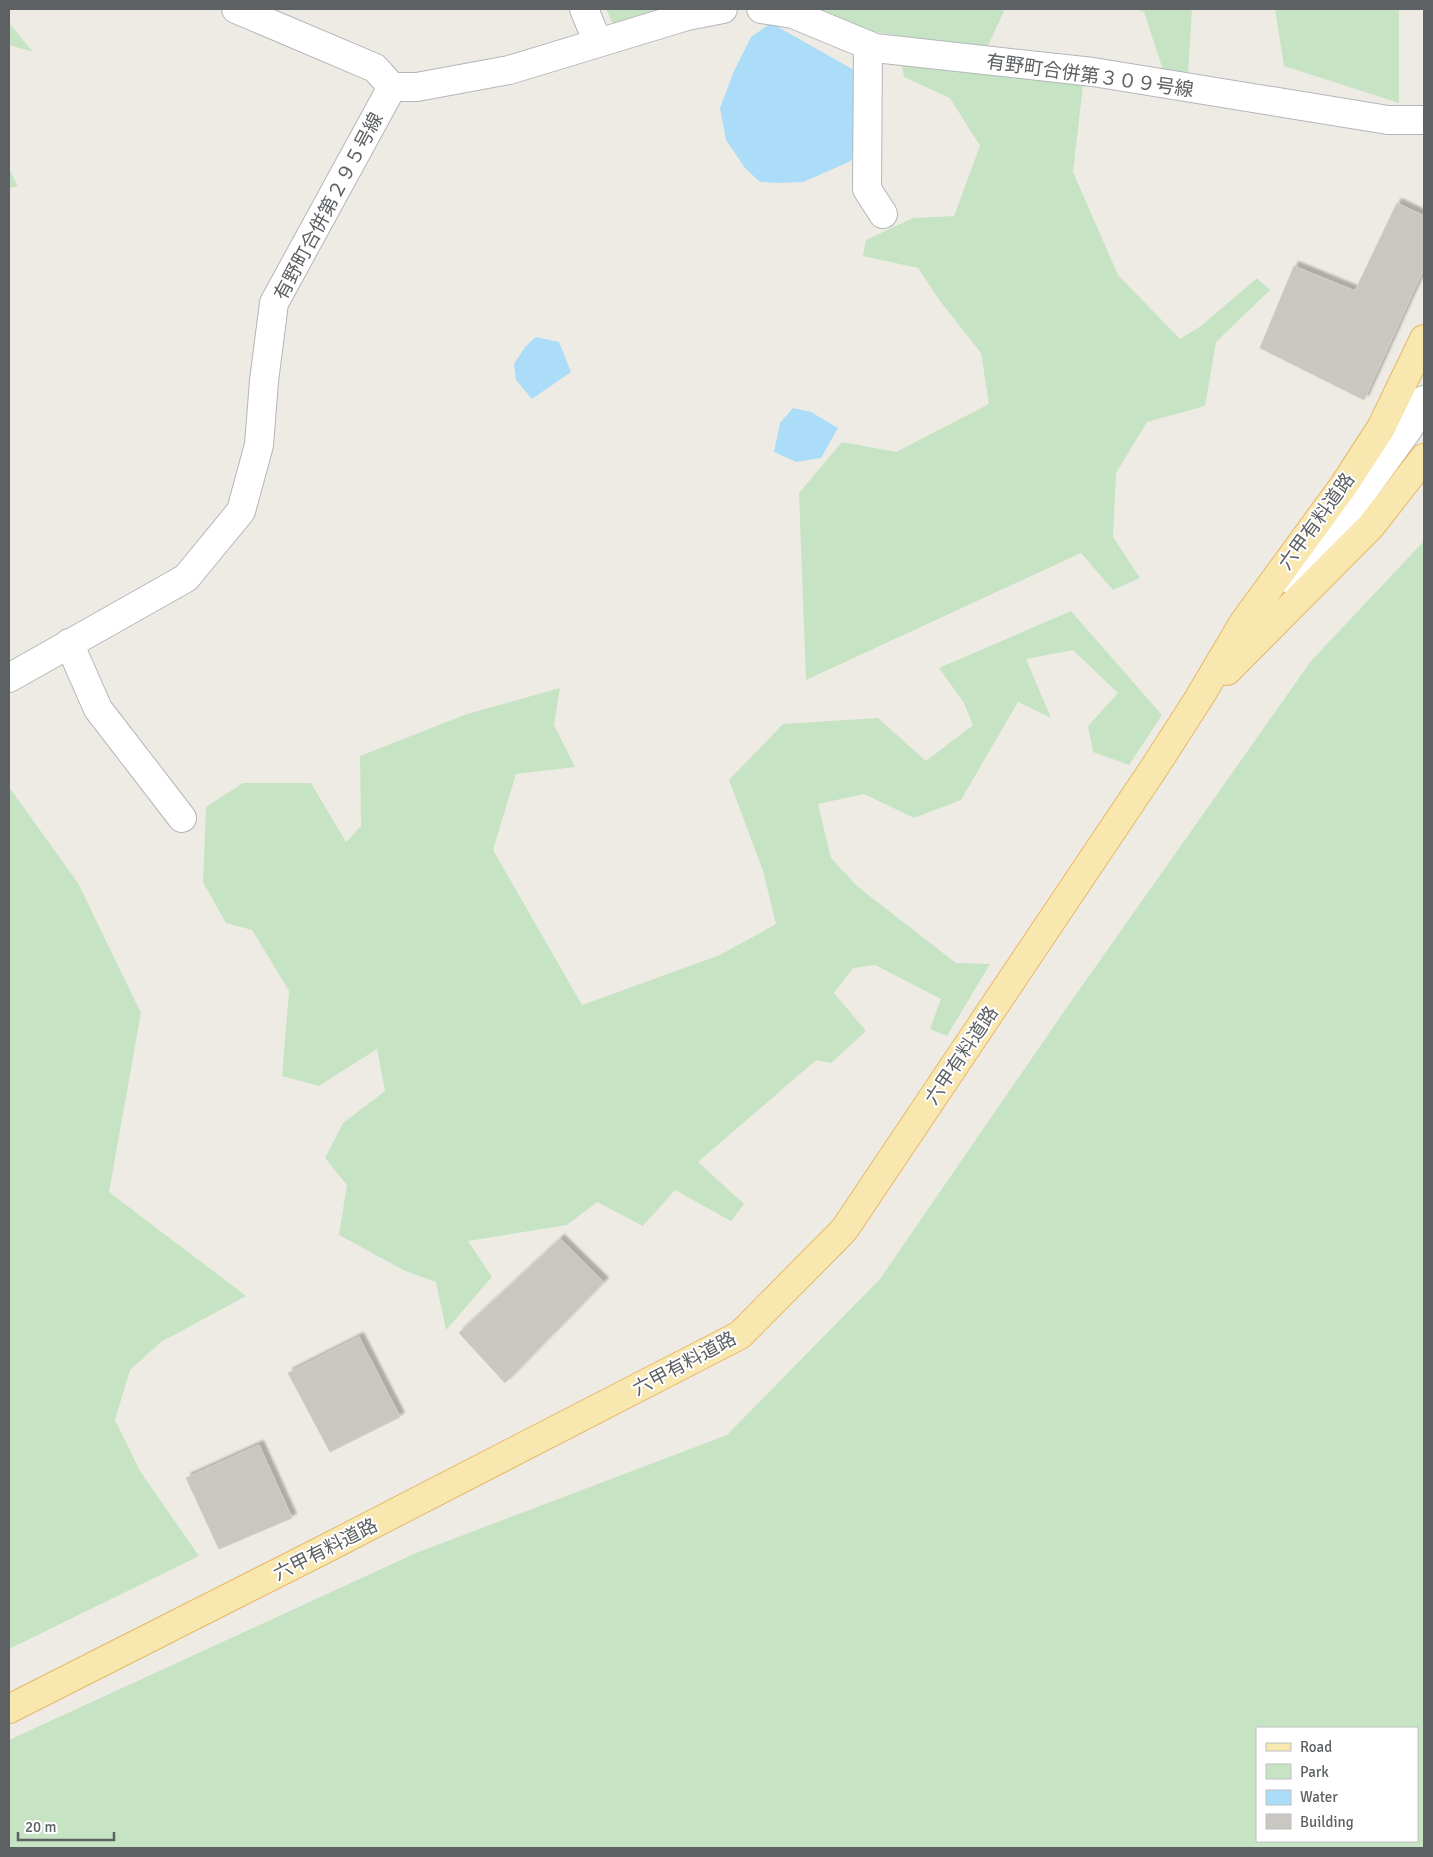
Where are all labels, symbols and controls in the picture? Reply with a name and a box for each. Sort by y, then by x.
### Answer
street label: 有野町合併第３０９号線 [985,50,1195,102]
street label: 有野町合併第２９５号線 [269,109,389,304]
street label: 六甲有料道路 [1274,468,1360,575]
street label: 六甲有料道路 [920,1002,1004,1110]
street label: 六甲有料道路 [629,1327,740,1401]
street label: 六甲有料道路 [269,1513,382,1586]
legend [1256,1727,1418,1842]
text: Road [1300,1738,1332,1756]
text: Park [1300,1763,1329,1781]
text: Water [1300,1788,1338,1806]
scale bar [18,1810,114,1842]
text: Building [1300,1813,1354,1831]
text: 20 m [25,1818,56,1836]

